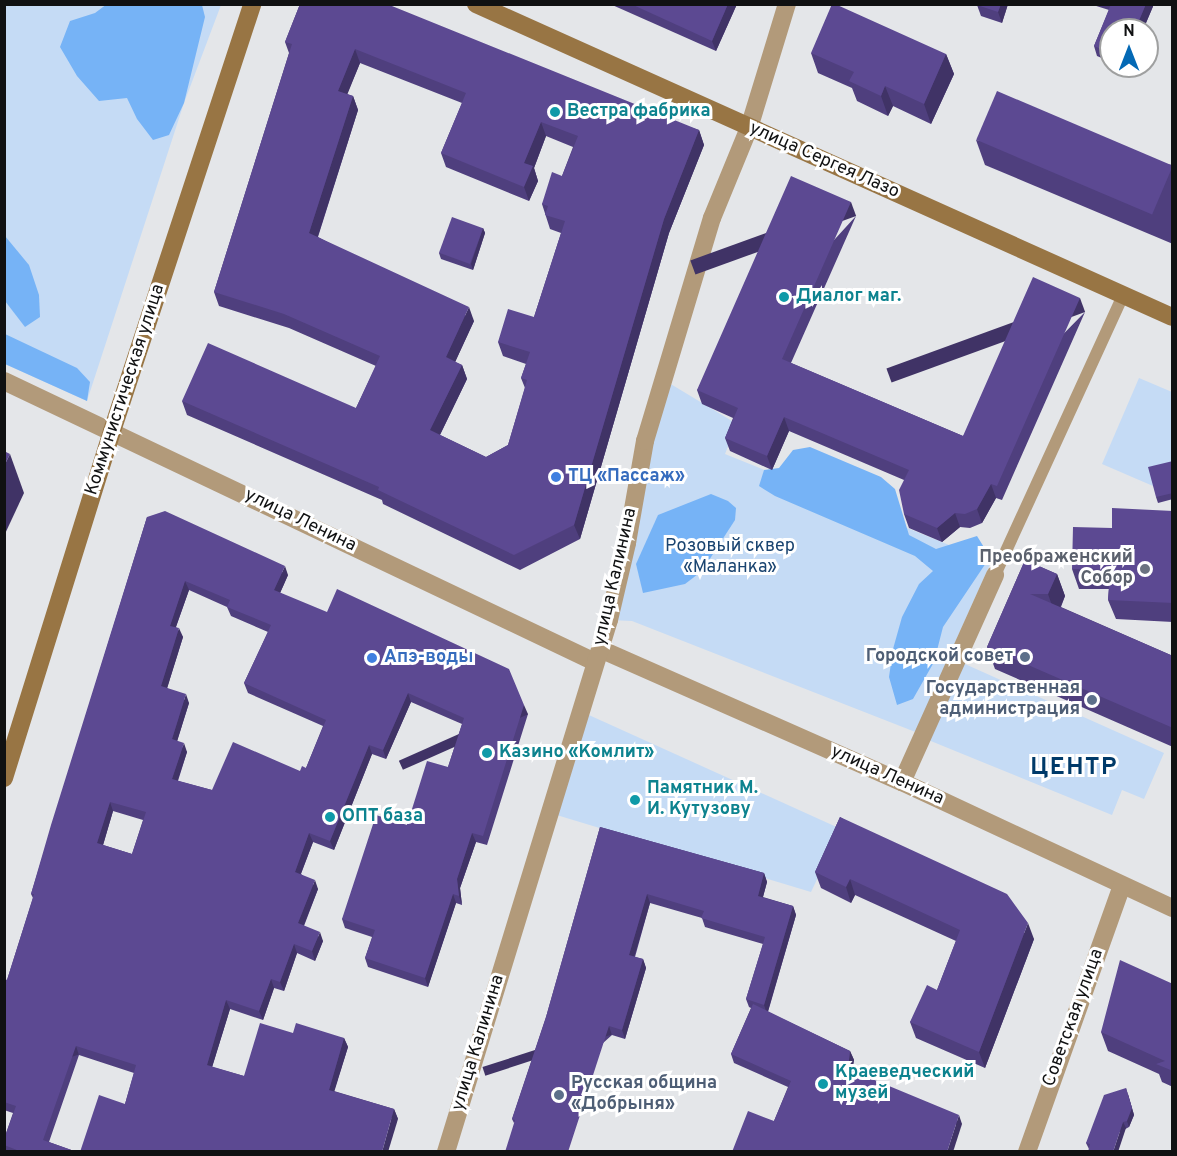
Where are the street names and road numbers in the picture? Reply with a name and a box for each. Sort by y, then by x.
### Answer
street label: улица Сергея Лазо [746,118,902,204]
street label: Коммунистическая улица [82,282,170,498]
street label: улица Ленина [241,485,359,557]
street label: улица Калинина [590,506,642,648]
street label: улица Ленина [827,741,947,811]
street label: Советская улица [1039,946,1109,1090]
street label: улица Калинина [448,972,510,1114]

